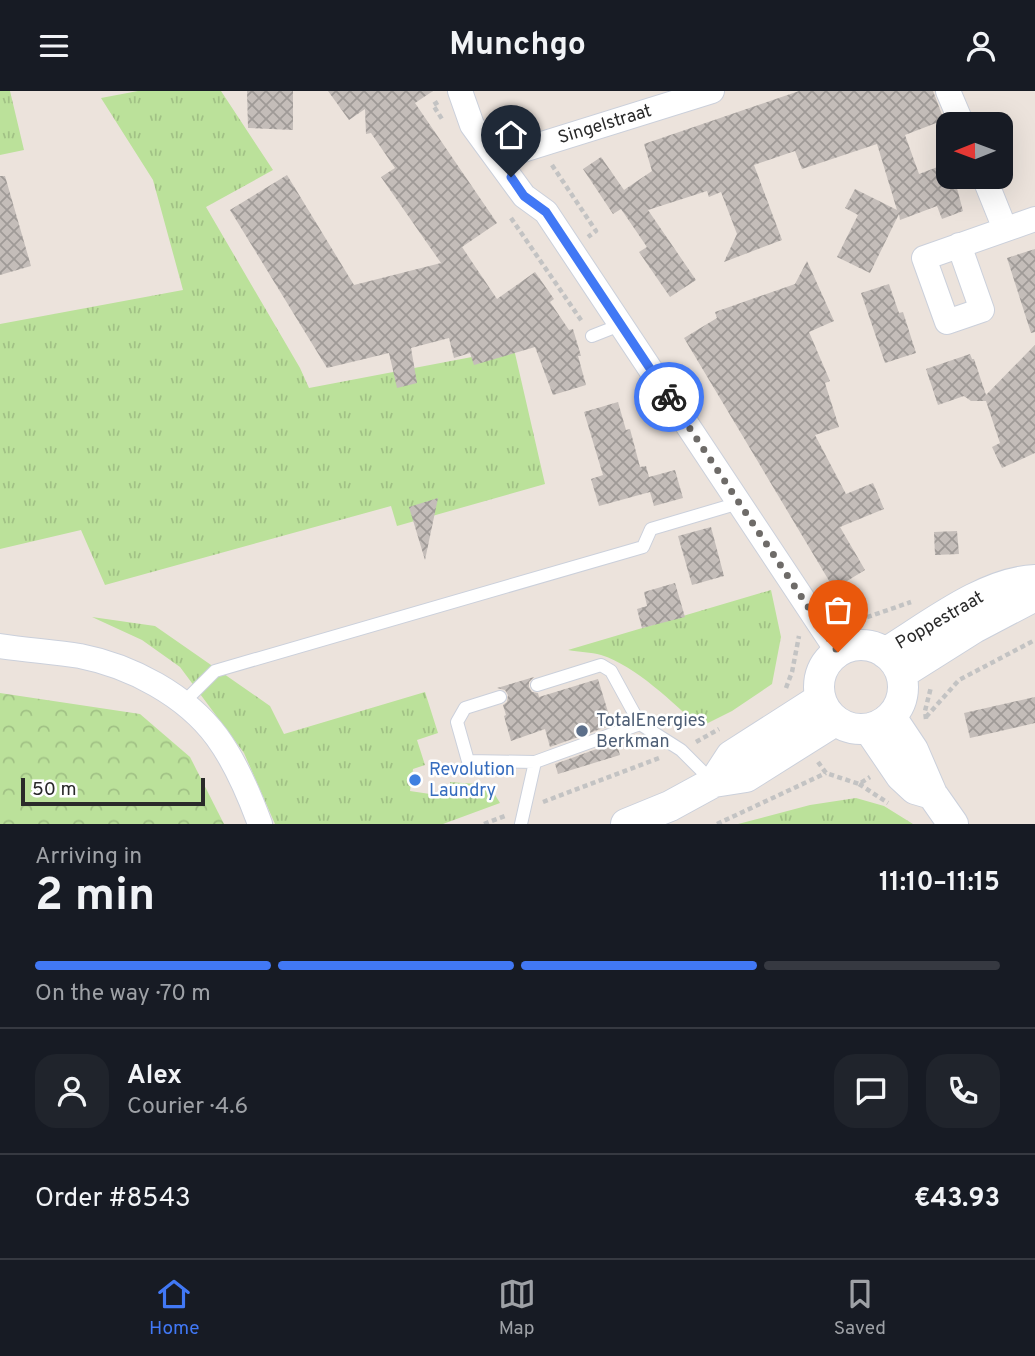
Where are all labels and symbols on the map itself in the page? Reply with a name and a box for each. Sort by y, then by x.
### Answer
street label: Singelstraat [555,100,655,150]
pin [481,105,541,177]
north arrow [936,112,1013,189]
courier [634,362,704,432]
pin [808,580,868,652]
street label: Poppestraat [892,587,988,655]
place label: TotalEnergies Berkman [596,710,706,754]
marker: TotalEnergies Berkman [574,723,590,739]
place label: Revolution Laundry [429,759,515,803]
marker: Revolution Laundry [407,772,423,788]
scale bar [21,775,205,807]

